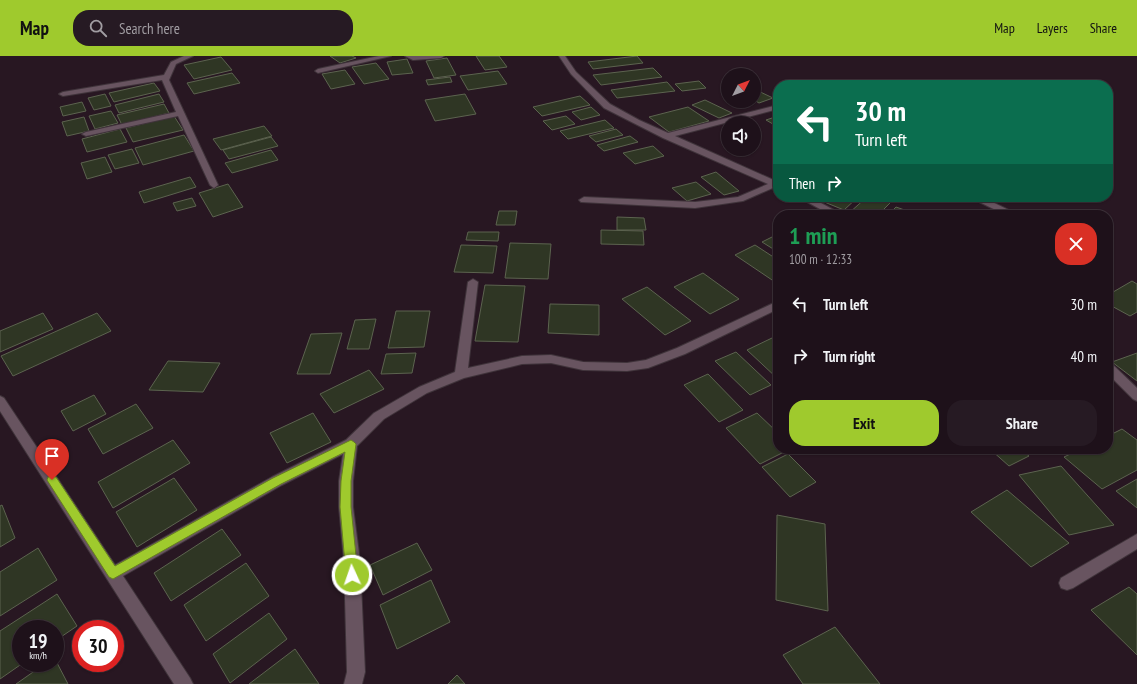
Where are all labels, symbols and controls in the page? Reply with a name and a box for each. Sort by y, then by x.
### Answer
search box [73,10,353,46]
text: Map [20,16,49,40]
icon: search [87,17,109,39]
text: Search here [119,19,180,38]
text: Map [994,19,1015,37]
text: Layers [1037,19,1068,37]
text: Share [1090,19,1117,37]
north arrow [721,68,761,108]
map controls [721,68,761,156]
text: 30 m [855,92,906,129]
icon: left [789,96,841,148]
button: sound [721,116,761,156]
text: Turn left [855,128,907,151]
icon: right [823,172,845,194]
text: Then [789,174,815,193]
text: 1 min [789,220,837,251]
button: close [1055,223,1097,265]
text: 100 m · 12:33 [789,251,852,268]
icon: left [789,293,811,315]
text: Turn left [823,295,868,314]
text: 30 m [1071,295,1097,314]
icon: right [789,345,811,367]
text: Turn right [823,347,875,366]
text: 40 m [1071,347,1097,366]
button: Exit [789,400,939,446]
button: Share [947,400,1097,446]
pin [35,439,69,480]
icon: arrive [41,445,63,467]
position arrow [331,554,373,596]
speed limit sign: 30 [72,620,124,672]
text: 19 [28,628,48,654]
text: km/h [29,649,47,662]

